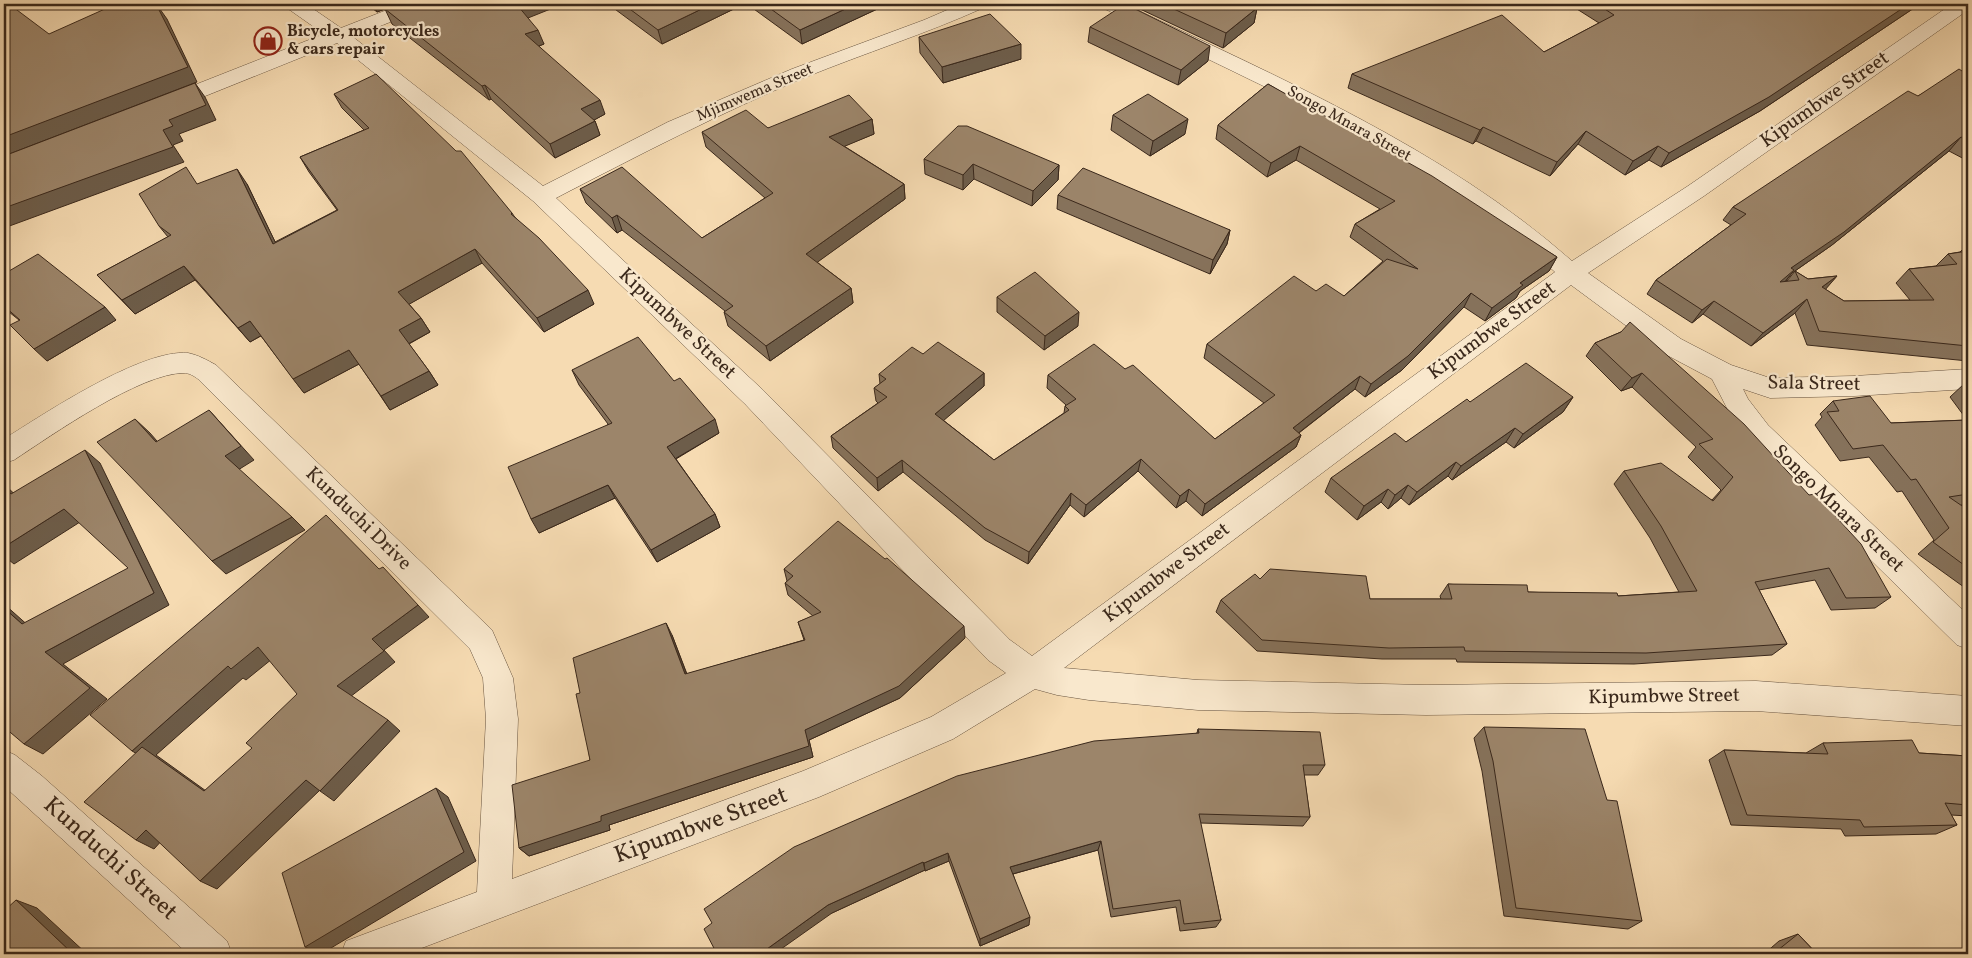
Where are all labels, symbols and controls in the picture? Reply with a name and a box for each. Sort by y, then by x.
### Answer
place label: Bicycle, motorcycles & cars repair [287,21,439,61]
shop icon: Bicycle, motorcycles & cars repair [253,26,283,56]
street label: Kipumbwe Street [1755,45,1895,155]
street label: Mjimwema Street [693,58,817,128]
street label: Songo Mnara Street [1283,81,1415,168]
street label: Kipumbwe Street [612,262,742,386]
street label: Kipumbwe Street [1422,275,1562,387]
street label: Sala Street [1767,369,1861,399]
street label: Songo Mnara Street [1766,439,1910,579]
street label: Kunduchi Drive [298,461,418,577]
street label: Kipumbwe Street [1098,516,1236,630]
street label: Kipumbwe Street [1588,682,1740,712]
street label: Kipumbwe Street [610,779,792,873]
street label: Kunduchi Street [35,789,185,929]

